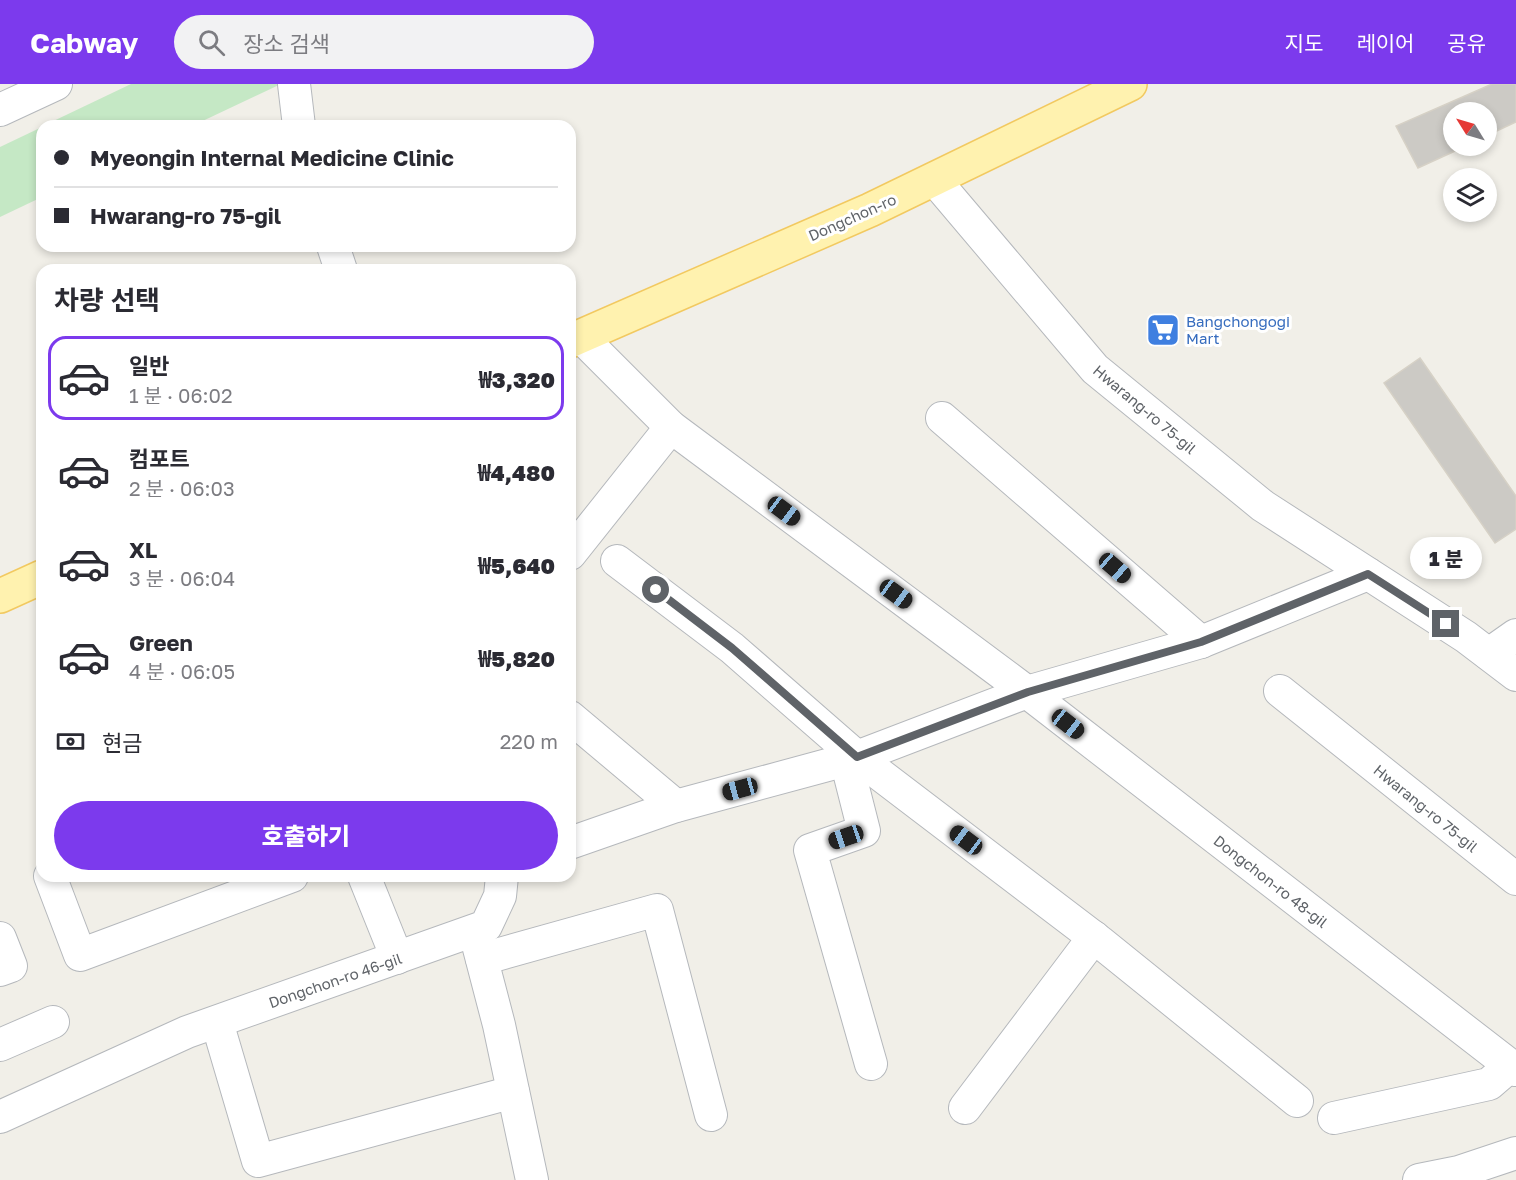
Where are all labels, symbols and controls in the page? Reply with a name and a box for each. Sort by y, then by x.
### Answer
search box [174,15,594,69]
text: Cabway [30,26,138,59]
icon: search [195,26,228,59]
text: 장소 검색 [243,30,330,57]
text: 지도 [1285,30,1323,56]
text: 레이어 [1356,30,1414,56]
text: 공유 [1447,30,1486,56]
north arrow [1443,102,1497,156]
map controls [1443,102,1497,222]
text: Myeongin Internal Medicine Clinic [90,144,454,171]
button: layers [1443,168,1497,222]
street label: Dongchon-ro [805,190,899,244]
text: Hwarang-ro 75-gil [90,202,281,229]
text: 차량 선택 [54,284,160,316]
supermarket icon: Bangchongogi Mart [1145,312,1181,348]
place label: Bangchongogi Mart [1186,312,1290,347]
icon: car [57,351,111,405]
text: 일반 [129,352,169,379]
street label: Hwarang-ro 75-gil [1090,361,1200,457]
text: ₩3,320 [479,366,555,393]
text: 1 분 · 06:02 [129,383,233,407]
icon: car [57,444,111,498]
text: 컴포트 [129,445,190,472]
text: ₩4,480 [478,459,555,486]
text: 2 분 · 06:03 [129,476,235,500]
car [764,493,804,529]
text: XL [129,536,157,563]
icon: car [57,537,111,591]
callout: 1 분 [1410,537,1482,579]
text: 1 분 [1429,546,1463,570]
car [1096,549,1134,587]
text: ₩5,640 [478,552,555,579]
text: 3 분 · 06:04 [129,566,235,590]
route start [642,576,669,603]
car [876,576,916,612]
route end [1432,610,1459,637]
text: Green [129,629,193,656]
icon: car [57,630,111,684]
text: ₩5,820 [478,645,555,672]
text: 4 분 · 06:05 [129,659,235,683]
car [1048,706,1088,742]
icon: cash [54,725,87,758]
text: 현금 [102,729,142,756]
text: 220 m [500,729,558,753]
street label: Hwarang-ro 75-gil [1370,760,1482,856]
car [720,776,760,802]
button: 호출하기 [54,801,558,870]
car [946,822,986,858]
car [826,823,866,851]
street label: Dongchon-ro 48-gil [1210,831,1332,931]
street label: Dongchon-ro 46-gil [266,949,404,1011]

